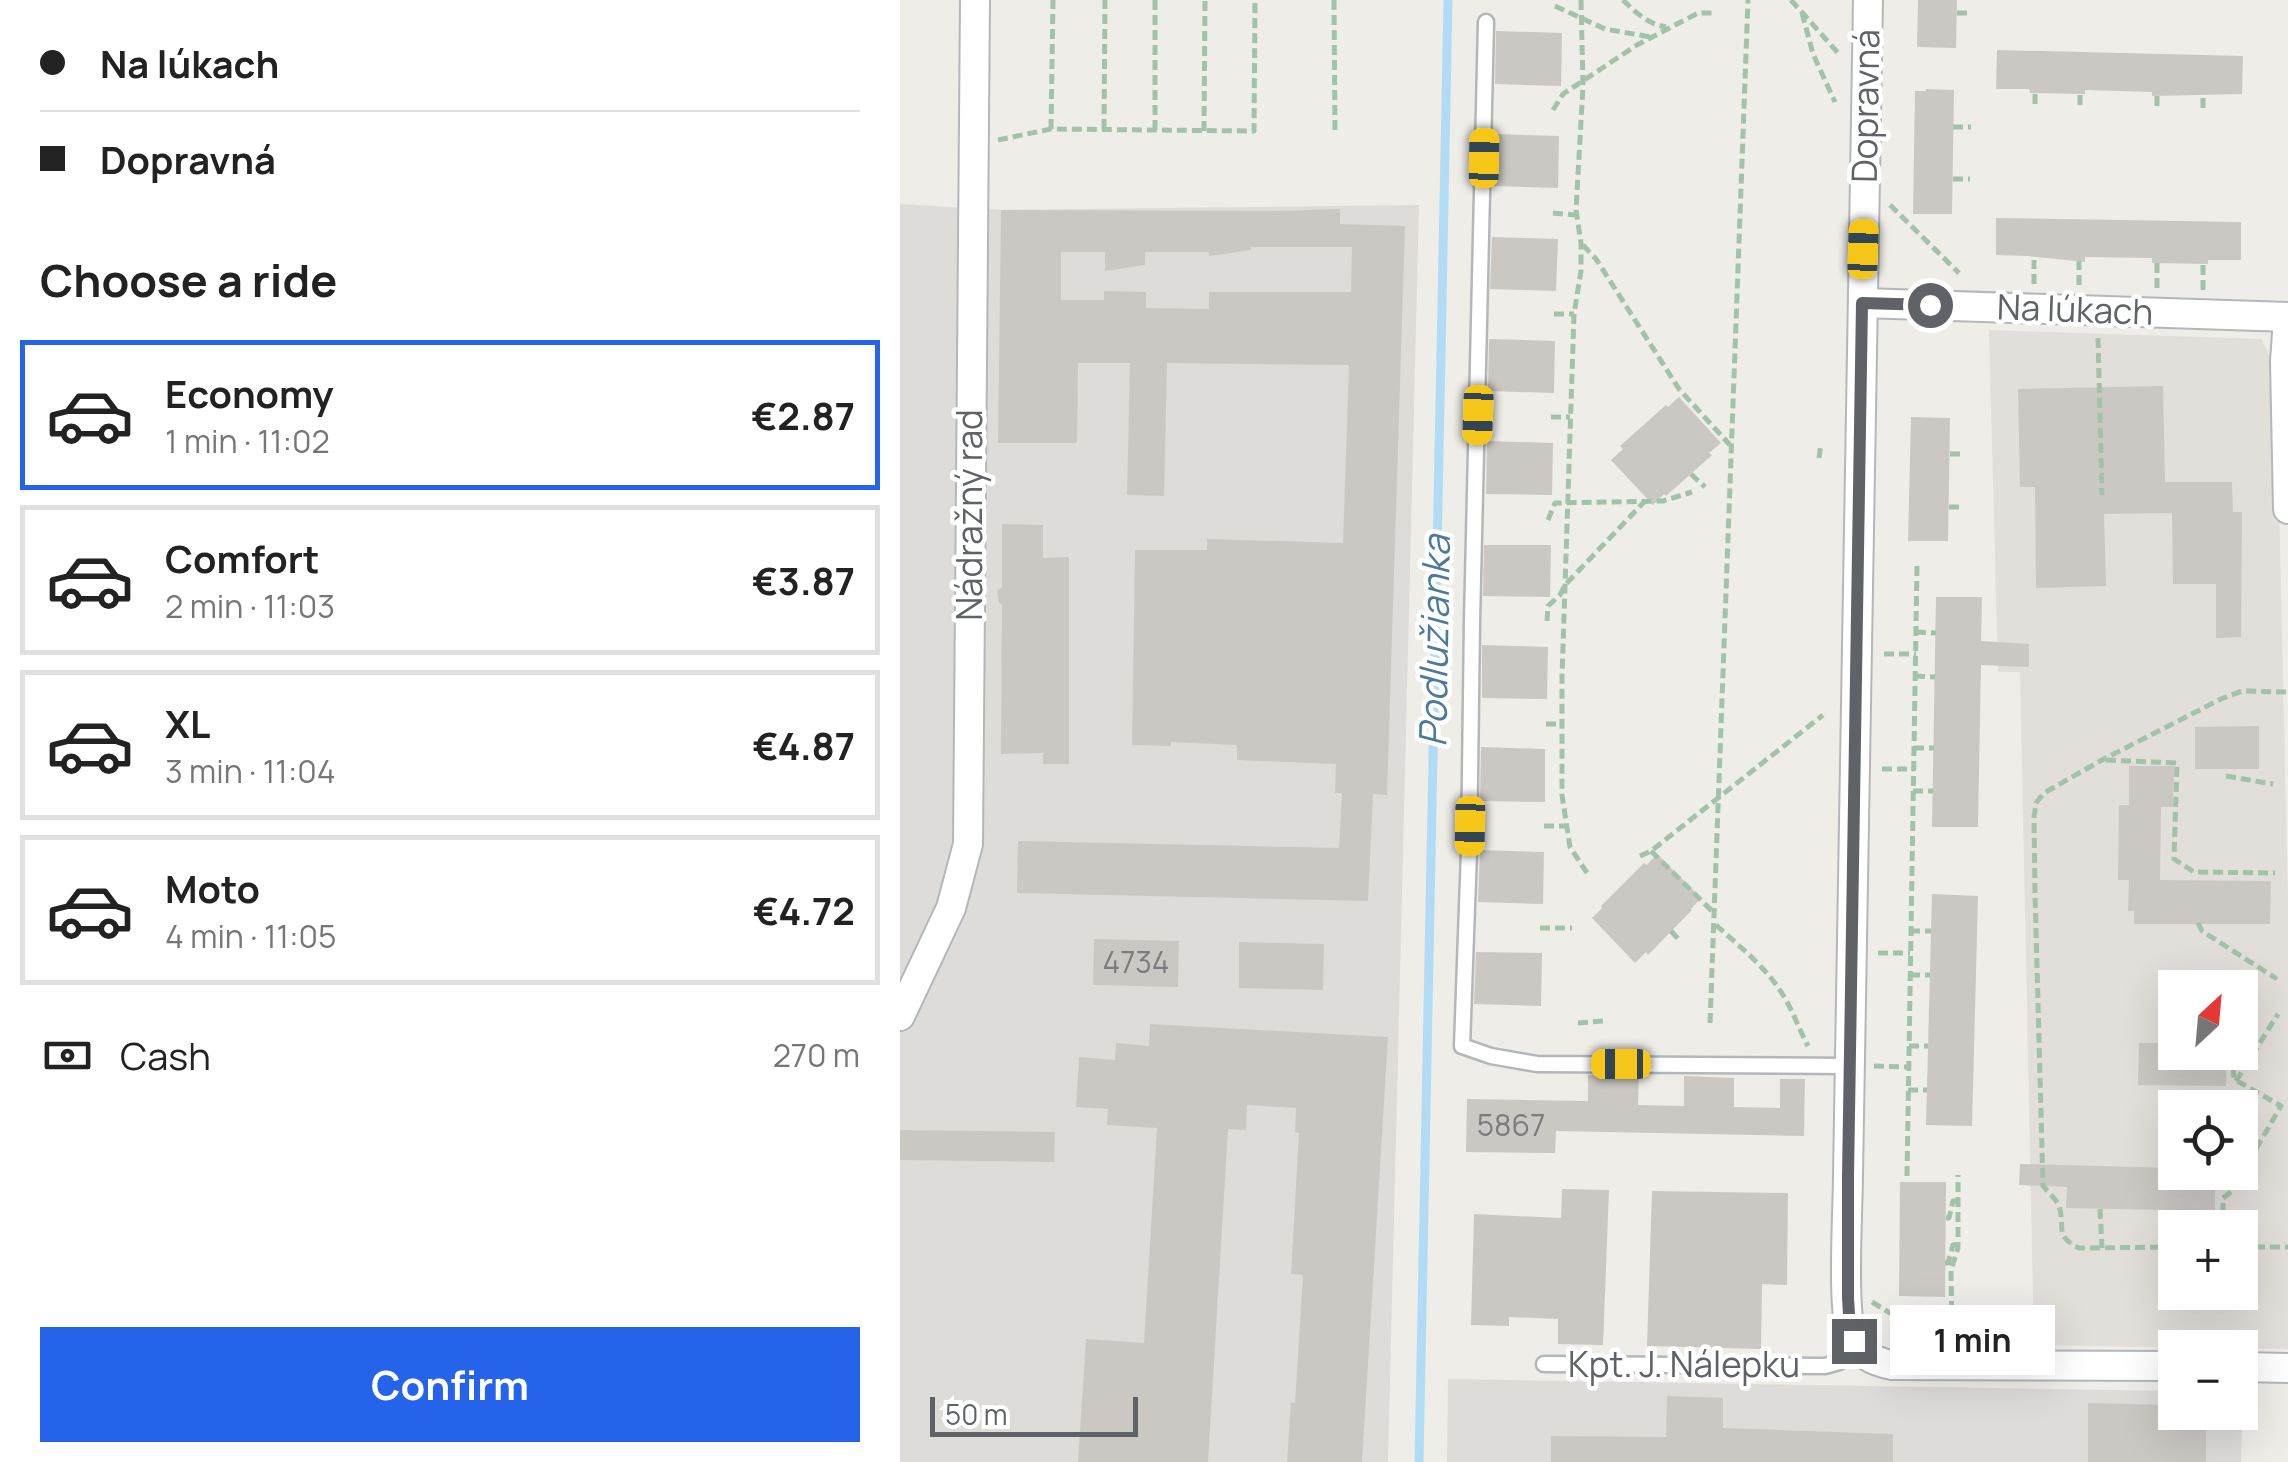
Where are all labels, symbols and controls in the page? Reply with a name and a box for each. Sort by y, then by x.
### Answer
street label: Dopravná [1840,29,1890,183]
text: Na lúkach [100,37,279,89]
car [1468,128,1500,188]
text: Dopravná [100,133,276,185]
car [1847,218,1879,280]
text: Choose a ride [40,249,337,311]
street label: Na lúkach [1996,282,2154,336]
route start [1908,283,1953,328]
text: Economy [165,367,334,419]
icon: car [45,370,135,460]
car [1462,384,1494,446]
text: €2.87 [751,389,855,441]
street label: Nádražný rad [945,409,993,621]
text: 1 min · 11:02 [165,419,330,463]
text: Comfort [165,532,319,584]
water label: Podlužianka [1405,533,1461,747]
icon: car [45,535,135,625]
text: €3.87 [752,554,855,606]
text: 2 min · 11:03 [165,584,335,628]
text: XL [165,697,210,749]
icon: car [45,700,135,790]
text: €4.87 [752,719,855,771]
text: 3 min · 11:04 [165,749,336,793]
car [1454,796,1486,856]
text: Moto [165,862,260,914]
icon: car [45,865,135,955]
text: €4.72 [753,884,855,936]
text: 4 min · 11:05 [165,914,336,958]
house number: 4734 [1102,941,1170,982]
north arrow [2158,970,2258,1070]
map controls [2158,970,2258,1430]
icon: cash [40,1028,95,1083]
text: Cash [120,1029,211,1081]
text: 270 m [773,1033,860,1077]
car [1591,1049,1651,1079]
button: locate [2158,1090,2258,1190]
house number: 5867 [1477,1104,1545,1145]
button: + [2158,1210,2258,1310]
callout: 1 min [1889,1306,2054,1376]
text: 1 min [1933,1318,2012,1362]
route end [1832,1319,1877,1364]
button: Confirm [40,1327,860,1442]
button: − [2158,1330,2258,1430]
street label: Kpt. J. Nálepku [1568,1340,1800,1388]
scale bar [930,1392,1138,1436]
text: 50 m [945,1395,1008,1433]

